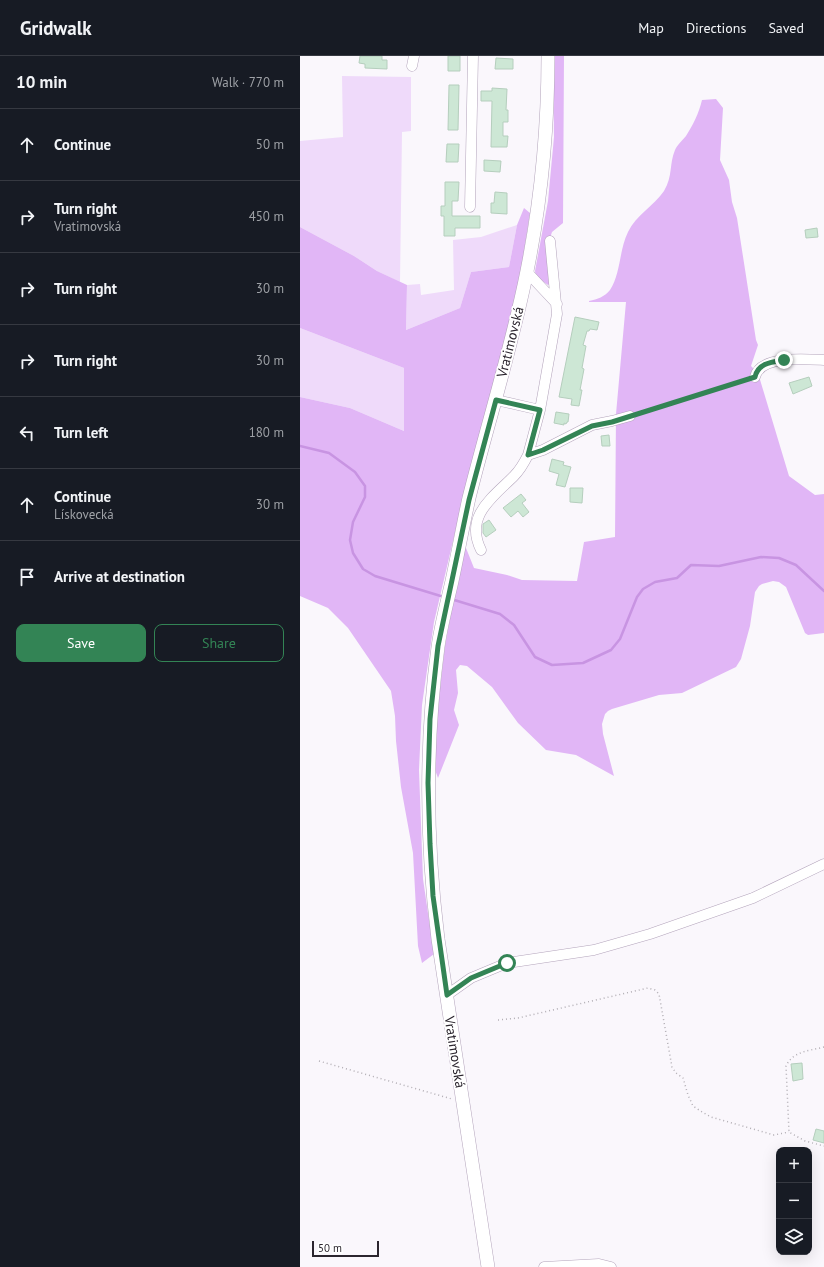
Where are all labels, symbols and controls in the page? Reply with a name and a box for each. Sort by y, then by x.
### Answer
text: Gridwalk [20,16,92,40]
text: Map [638,19,664,37]
text: Directions [686,19,746,37]
text: Saved [768,19,804,37]
text: 10 min [16,71,67,93]
text: Walk · 770 m [212,74,284,91]
icon: ahead [16,134,38,156]
text: Continue [54,135,111,154]
text: 50 m [256,136,284,153]
text: Turn right [54,199,117,218]
icon: right [16,206,38,228]
text: 450 m [249,208,284,225]
text: Vratimovská [54,218,121,235]
icon: right [16,278,38,300]
text: Turn right [54,279,117,298]
text: 30 m [256,280,284,297]
street label: Vratimovská [492,305,528,380]
icon: right [16,350,38,372]
text: Turn right [54,351,117,370]
route end [775,351,793,369]
text: 30 m [256,352,284,369]
icon: left [16,422,38,444]
text: Turn left [54,423,108,442]
text: 180 m [249,424,284,441]
text: Continue [54,487,111,506]
icon: ahead [16,494,38,516]
text: 30 m [256,496,284,513]
text: Lískovecká [54,506,114,523]
icon: arrive [16,566,38,588]
text: Arrive at destination [54,567,185,586]
button: Save [16,624,146,662]
button: Share [154,624,284,662]
route start [498,954,516,972]
street label: Vratimovská [440,1014,470,1089]
map controls [776,1147,812,1255]
button: + [776,1147,812,1183]
button: − [776,1183,812,1219]
button: layers [776,1219,812,1255]
scale bar [312,1239,379,1258]
text: 50 m [318,1241,342,1255]

